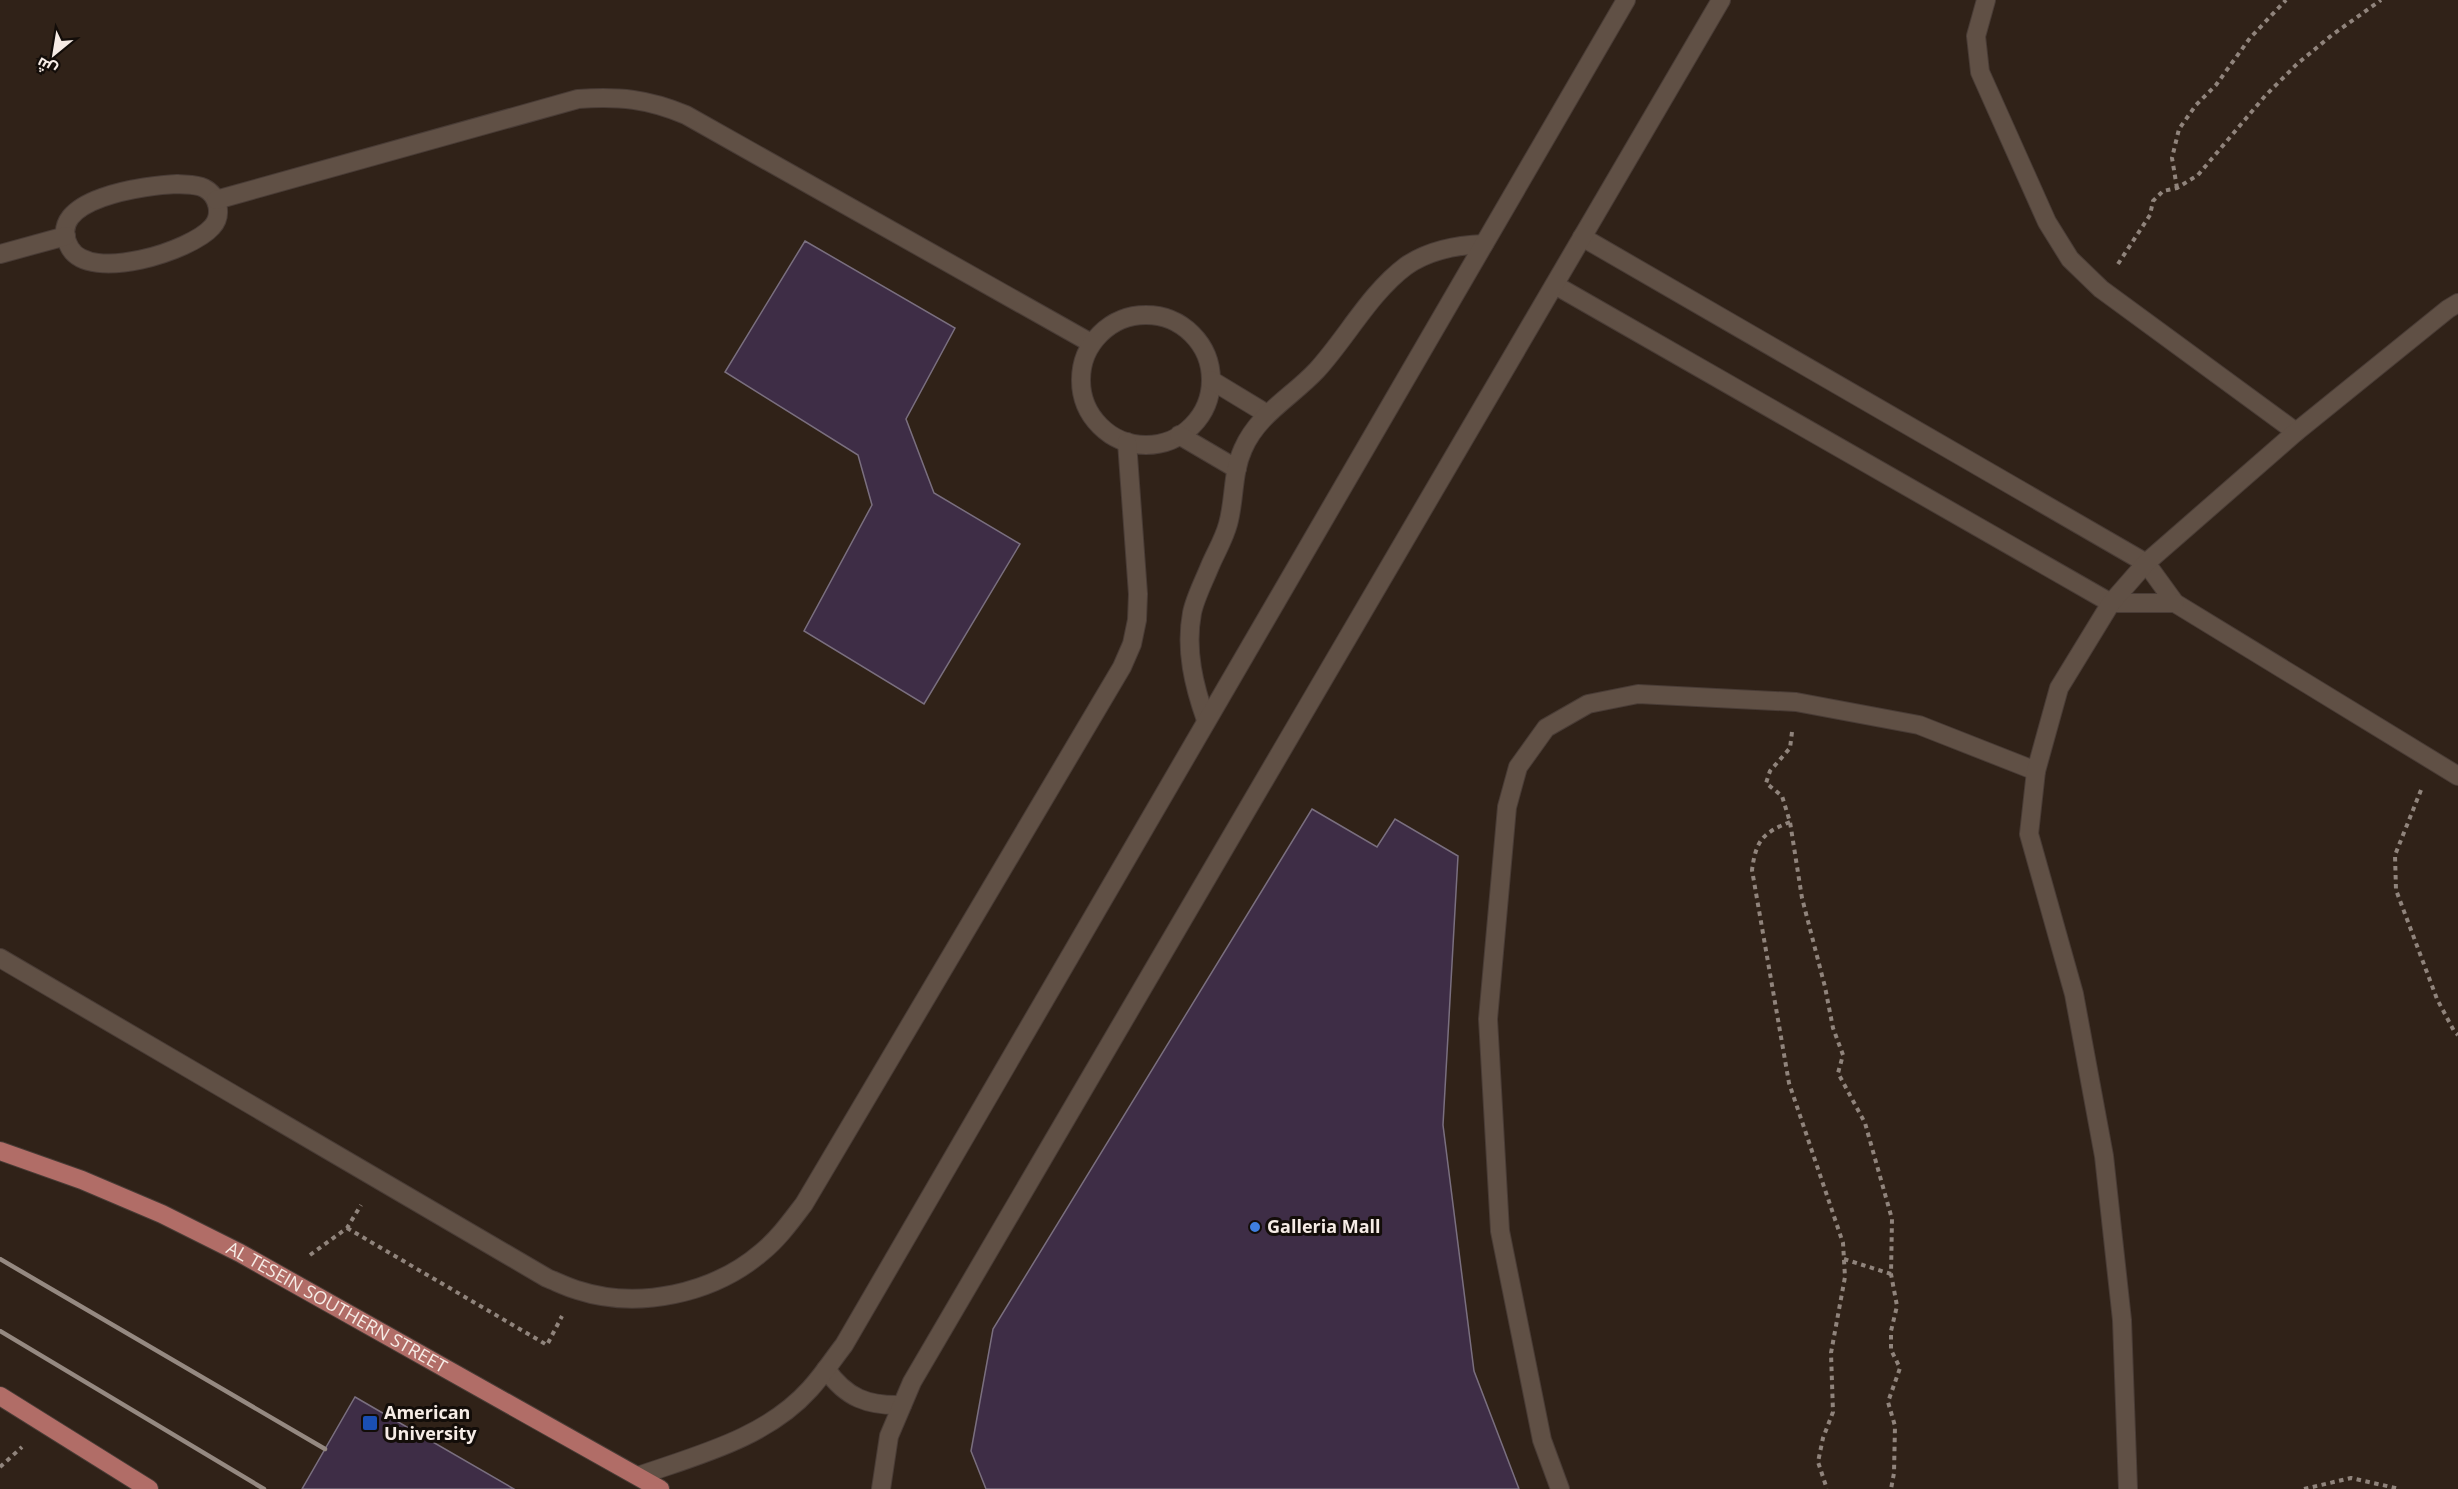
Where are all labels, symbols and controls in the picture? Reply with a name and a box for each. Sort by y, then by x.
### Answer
north arrow [24,24,84,84]
text: ش [32,52,61,82]
place label: Galleria Mall [1267,1214,1381,1238]
marker: Galleria Mall [1248,1220,1262,1234]
street label: AL TESEIN SOUTHERN STREET [223,1235,452,1378]
place label: American University [384,1400,477,1445]
marker: American University [361,1414,379,1432]

